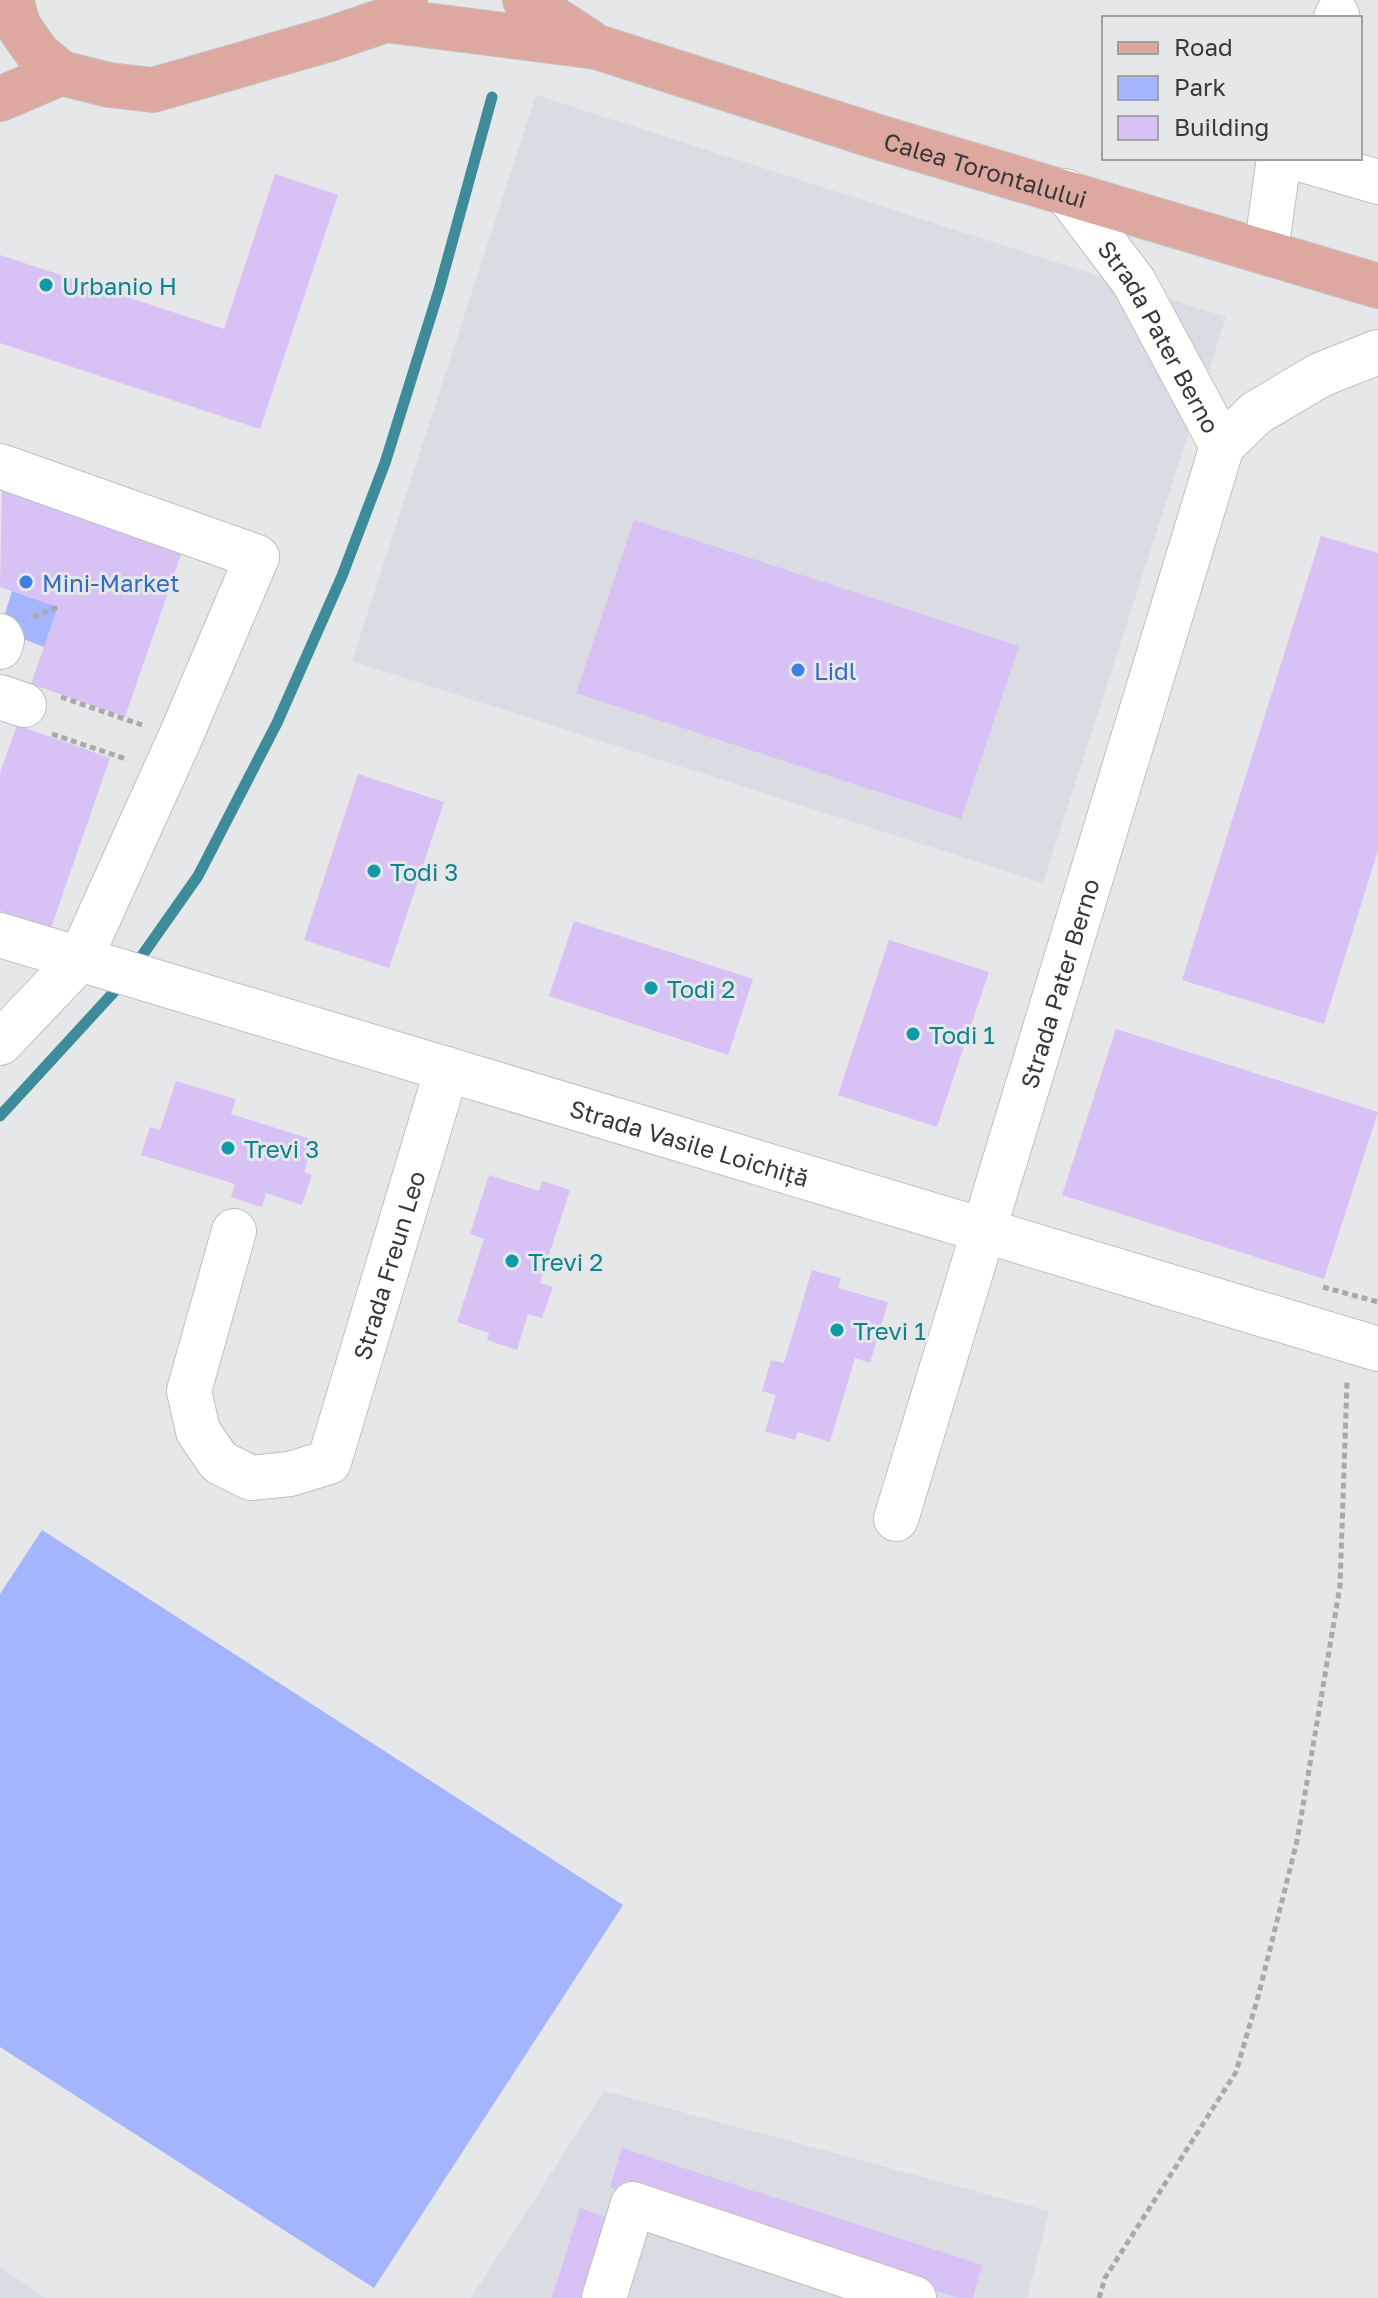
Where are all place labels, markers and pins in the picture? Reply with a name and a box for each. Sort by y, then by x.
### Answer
place label: Urbanio H [62,271,177,300]
marker: Urbanio H [37,276,55,294]
place label: Mini-Market [42,568,180,597]
marker: Mini-Market [17,573,35,591]
place label: Lidl [814,656,857,685]
marker: Lidl [789,661,807,679]
place label: Todi 3 [390,857,458,886]
marker: Todi 3 [365,862,383,880]
place label: Todi 2 [667,974,735,1003]
marker: Todi 2 [642,979,660,997]
place label: Todi 1 [929,1020,995,1049]
marker: Todi 1 [904,1025,922,1043]
place label: Trevi 3 [244,1134,319,1163]
marker: Trevi 3 [219,1139,237,1157]
place label: Trevi 2 [528,1247,603,1276]
marker: Trevi 2 [503,1252,521,1270]
place label: Trevi 1 [853,1316,926,1345]
marker: Trevi 1 [828,1321,846,1339]

